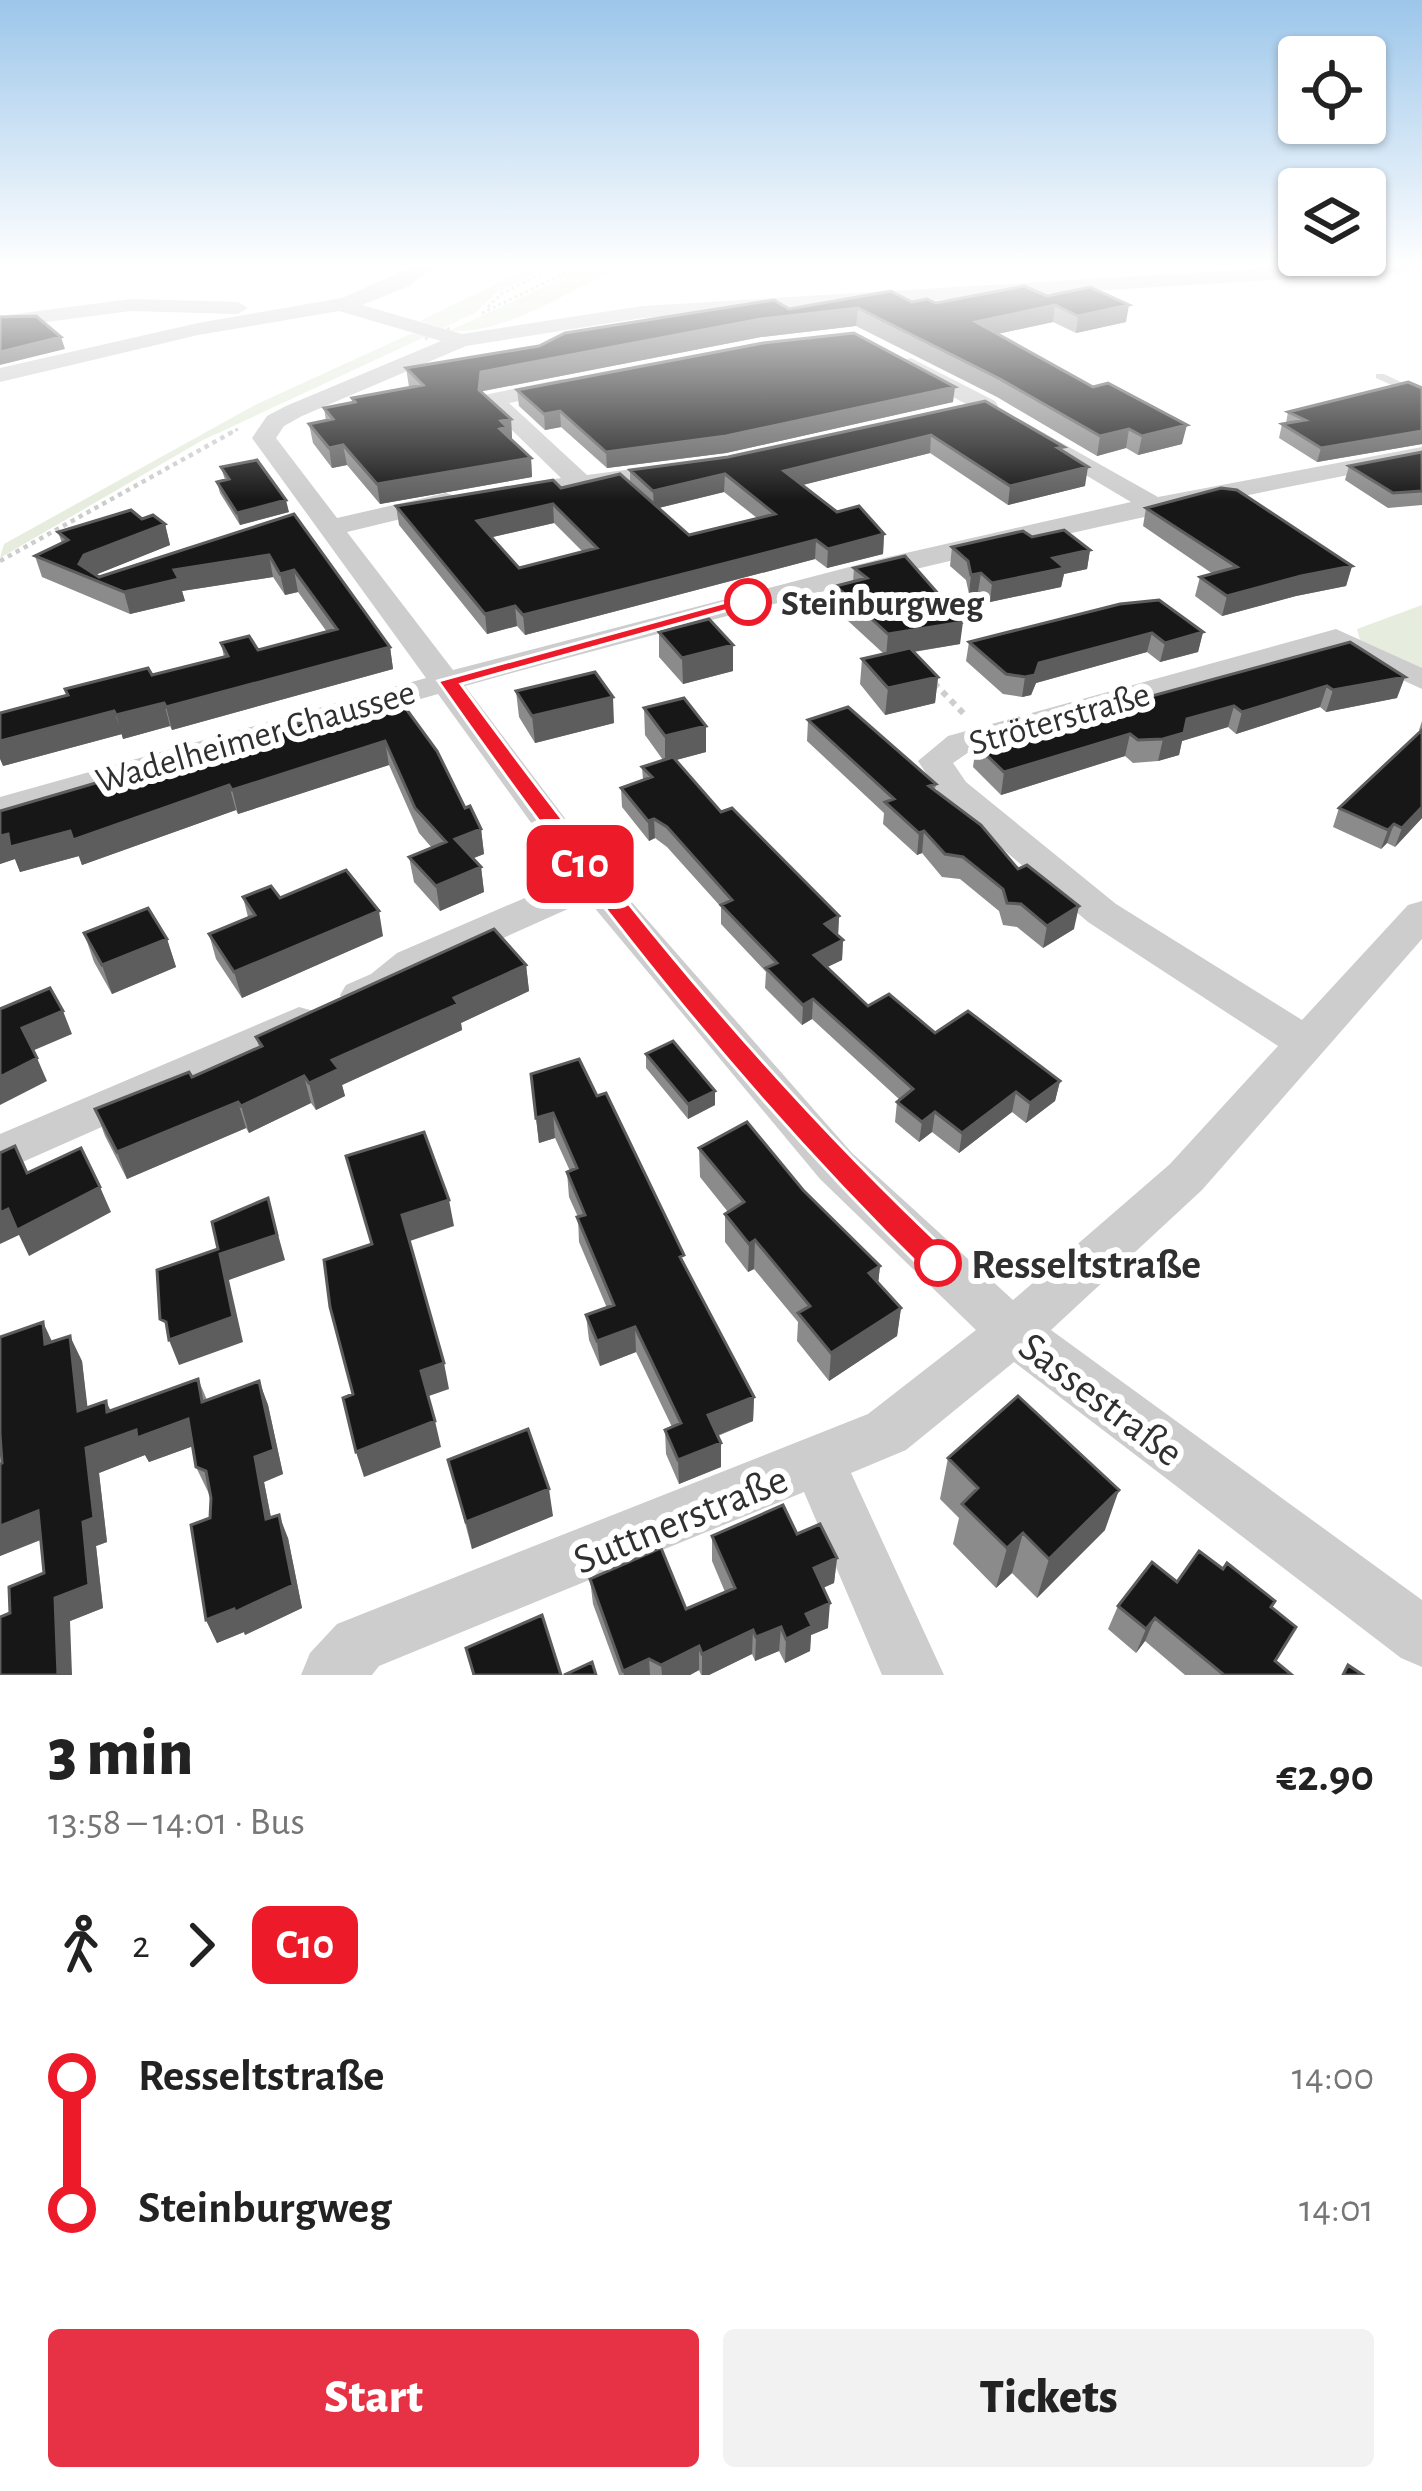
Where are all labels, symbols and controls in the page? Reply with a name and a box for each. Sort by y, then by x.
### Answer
map controls [1278,36,1386,276]
button: locate [1278,36,1386,144]
button: layers [1278,168,1386,276]
marker: Steinburgweg [726,580,770,624]
place label: Steinburgweg [781,586,985,622]
street label: Wadelheimer Chaussee [92,674,419,800]
street label: Ströterstraße [965,676,1154,762]
line badge: C10 [511,825,649,903]
text: C10 [551,843,609,885]
marker: Resseltstraße [916,1241,960,1285]
place label: Resseltstraße [971,1244,1201,1286]
street label: Sassestraße [1011,1325,1190,1474]
street label: Suttnerstraße [568,1458,794,1582]
text: 3 min [48,1721,193,1787]
text: €2.90 [1276,1754,1374,1799]
text: 13:58 – 14:01 · Bus [48,1803,305,1842]
icon: walk [48,1912,114,1978]
icon: forward [168,1912,234,1978]
text: C10 [276,1924,334,1966]
text: 2 [132,1926,150,1965]
text: Resseltstraße [138,2054,384,2099]
text: 14:00 [1292,2058,1374,2097]
text: Steinburgweg [138,2186,391,2231]
text: 14:01 [1299,2190,1374,2229]
button: Start [48,2329,699,2467]
button: Tickets [723,2329,1374,2467]

